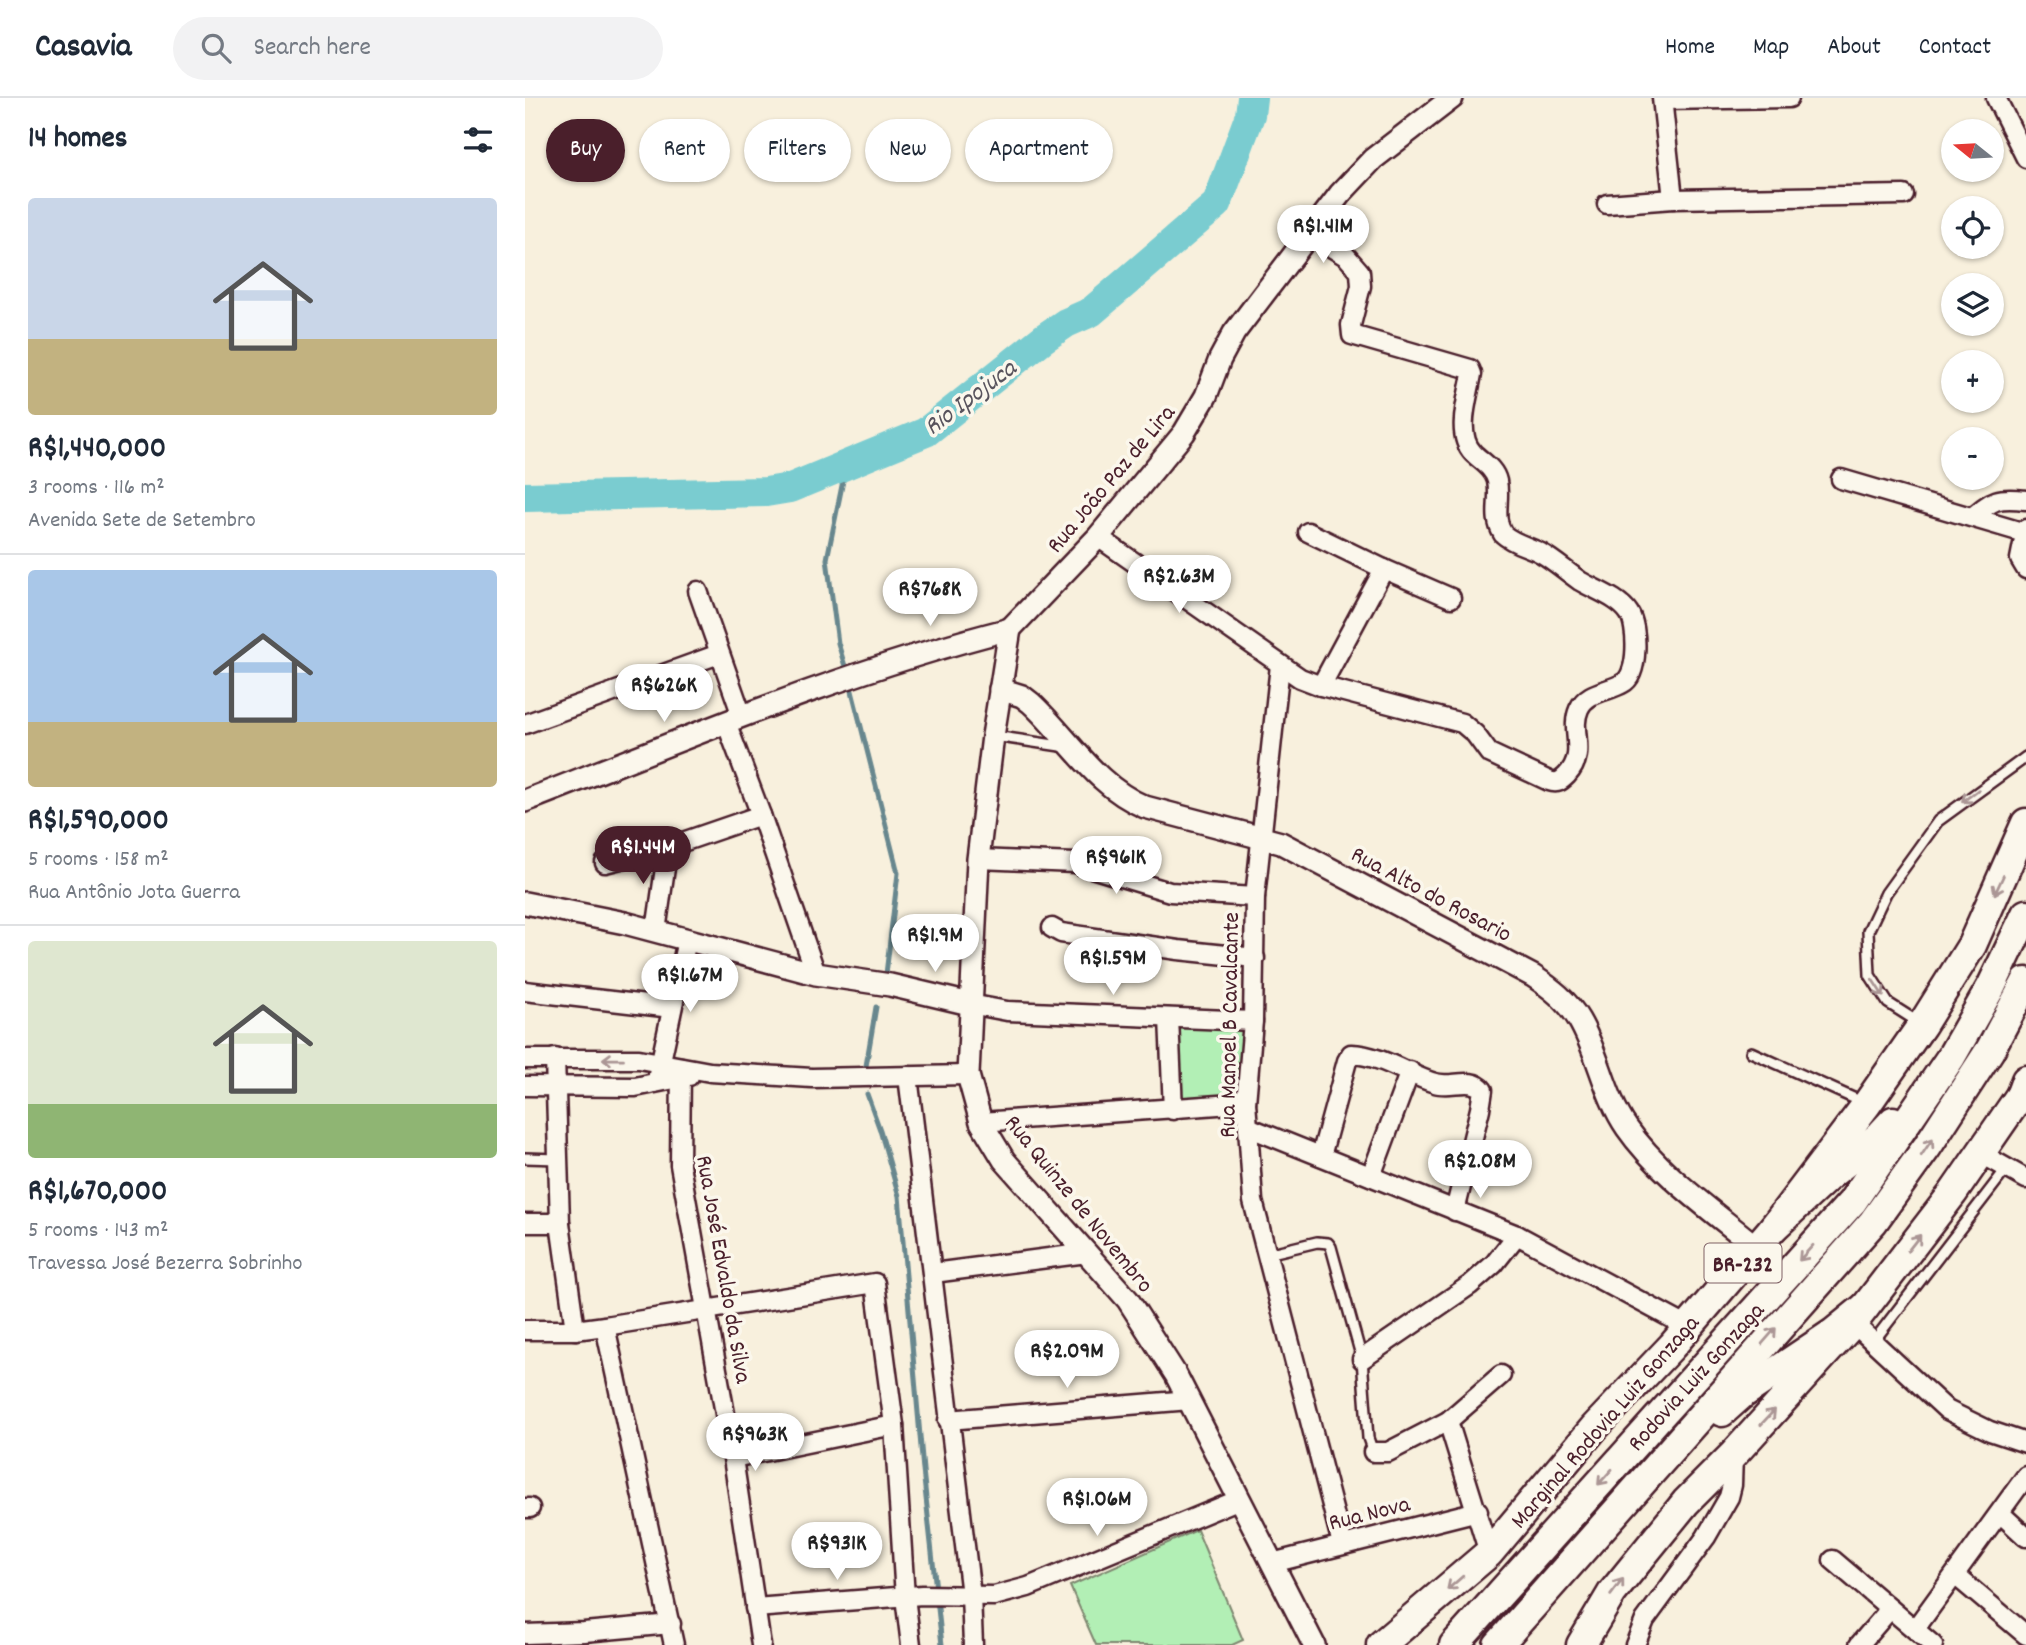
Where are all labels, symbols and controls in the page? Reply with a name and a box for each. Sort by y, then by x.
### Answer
search box [173,17,663,80]
text: Casavia [35,25,131,72]
icon: search [197,29,235,67]
text: Search here [253,30,371,67]
text: Home [1665,31,1715,65]
text: Map [1753,31,1789,65]
text: About [1827,31,1881,65]
text: Contact [1919,31,1991,65]
text: 14 homes [28,119,127,162]
chip: Buy [546,119,625,182]
chip: Rent [639,119,730,182]
chip: Filters [744,119,851,182]
chip: New [865,119,951,182]
chip: Apartment [965,119,1113,182]
north arrow [1941,119,2004,182]
map controls [1941,119,2004,490]
icon: filters [459,121,497,159]
button: locate [1941,196,2004,259]
pin: R$1.41M [1258,206,1388,265]
text: R$1.41M [1293,211,1353,244]
icon: home [200,243,326,369]
button: layers [1941,273,2004,336]
button: + [1941,350,2004,413]
water label: Rio Ipojuca [917,351,1026,446]
street label: Rua João Paz de Lira [1040,398,1185,562]
button: − [1941,427,2004,490]
text: R$1,440,000 [28,429,166,472]
text: 3 rooms · 116 m² [28,472,165,505]
text: Avenida Sete de Setembro [28,505,256,538]
pin: R$2.63M [1114,556,1244,615]
text: R$2.63M [1143,561,1215,594]
pin: R$768K [873,568,987,628]
text: R$768K [899,574,961,607]
icon: home [200,615,326,741]
pin: R$626K [607,664,721,724]
text: R$626K [631,670,697,703]
one-way arrow [1961,789,1980,804]
text: R$1,590,000 [28,801,169,844]
pin: R$1.44M [578,826,708,886]
text: R$1.44M [611,832,675,865]
pin: R$961K [1059,836,1173,896]
street label: Rua Alto do Rosario [1344,839,1517,952]
text: R$961K [1086,842,1146,875]
text: 5 rooms · 158 m² [28,844,169,877]
one-way arrow [1992,874,2005,895]
text: Rua Antônio Jota Guerra [28,877,240,910]
street label: Rua Manoel B Cavalcante [1212,912,1250,1138]
pin: R$1.9M [878,914,992,974]
text: R$1.9M [907,920,963,953]
pin: R$1.59M [1048,937,1178,997]
text: R$1.59M [1080,943,1146,976]
pin: R$1.67M [625,954,755,1014]
text: R$1.67M [657,960,723,993]
one-way arrow [1871,978,1886,997]
icon: home [200,986,326,1112]
one-way arrow [602,1052,625,1066]
street label: Rua Quinze de Novembro [995,1108,1160,1301]
one-way arrow [1920,1138,1934,1157]
pin: R$2.08M [1415,1140,1545,1200]
text: R$2.08M [1444,1146,1516,1179]
street label: Rua José Edvaldo da Silva [685,1153,759,1387]
text: R$1,670,000 [28,1172,167,1215]
text: 5 rooms · 143 m² [28,1215,168,1248]
one-way arrow [1906,1234,1921,1252]
road number: BR-232 [1705,1244,1781,1282]
one-way arrow [1798,1244,1814,1262]
text: Travessa José Bezerra Sobrinho [28,1248,303,1281]
street label: Rodovia Luiz Gonzaga [1621,1295,1774,1460]
street label: Marginal Rodovia Luiz Gonzaga [1504,1308,1709,1537]
one-way arrow [1761,1328,1777,1346]
pin: R$2.09M [1002,1330,1132,1390]
text: R$2.09M [1030,1336,1104,1369]
one-way arrow [1760,1408,1776,1426]
pin: R$963K [698,1414,812,1473]
text: R$963K [722,1419,788,1452]
one-way arrow [1597,1468,1613,1486]
pin: R$1.06M [1032,1478,1162,1538]
text: R$1.06M [1063,1484,1132,1517]
street label: Rua Nova [1326,1488,1415,1541]
pin: R$931K [780,1522,894,1582]
text: R$931K [807,1528,867,1561]
one-way arrow [1446,1575,1464,1591]
one-way arrow [1610,1578,1625,1597]

